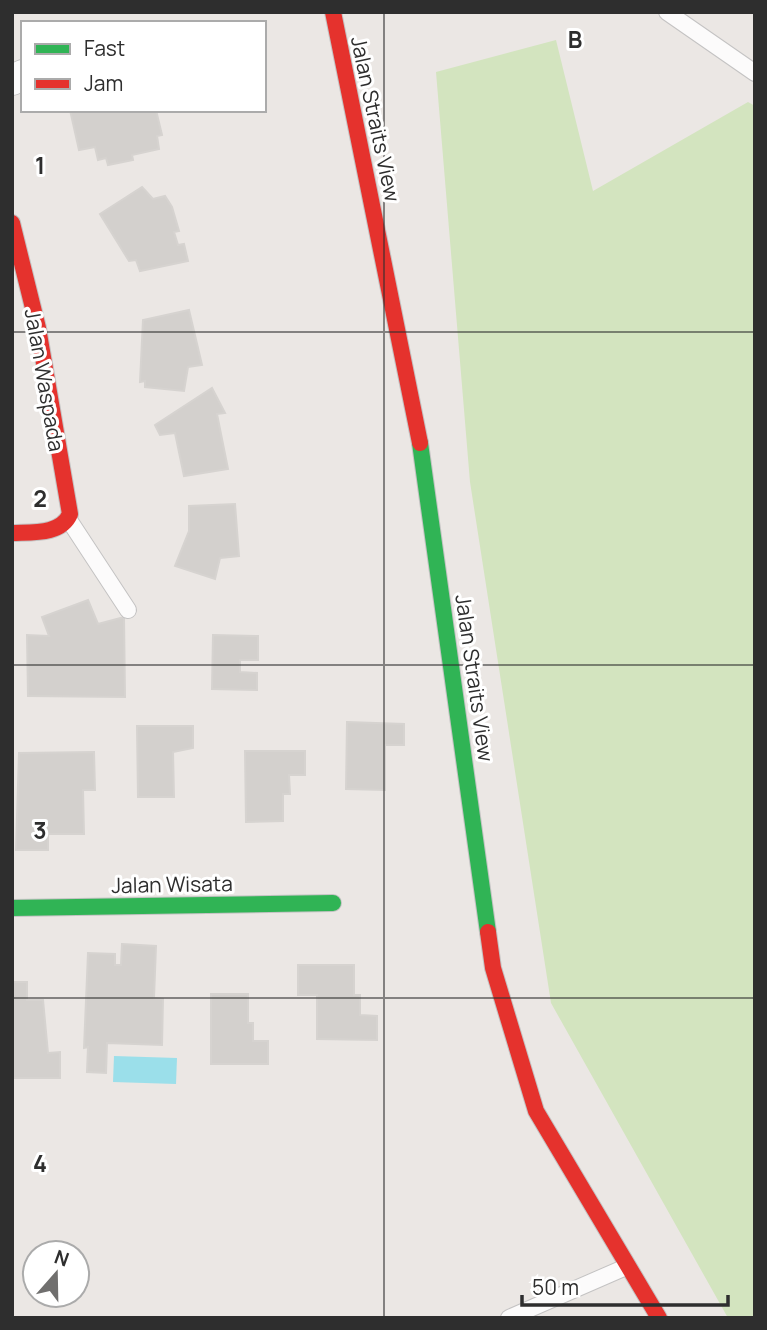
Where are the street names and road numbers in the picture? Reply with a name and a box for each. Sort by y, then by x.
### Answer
street label: Jalan Straits View [345,34,407,204]
street label: Jalan Waspada [19,307,71,453]
street label: Jalan Straits View [449,593,501,763]
street label: Jalan Wisata [111,869,233,899]

